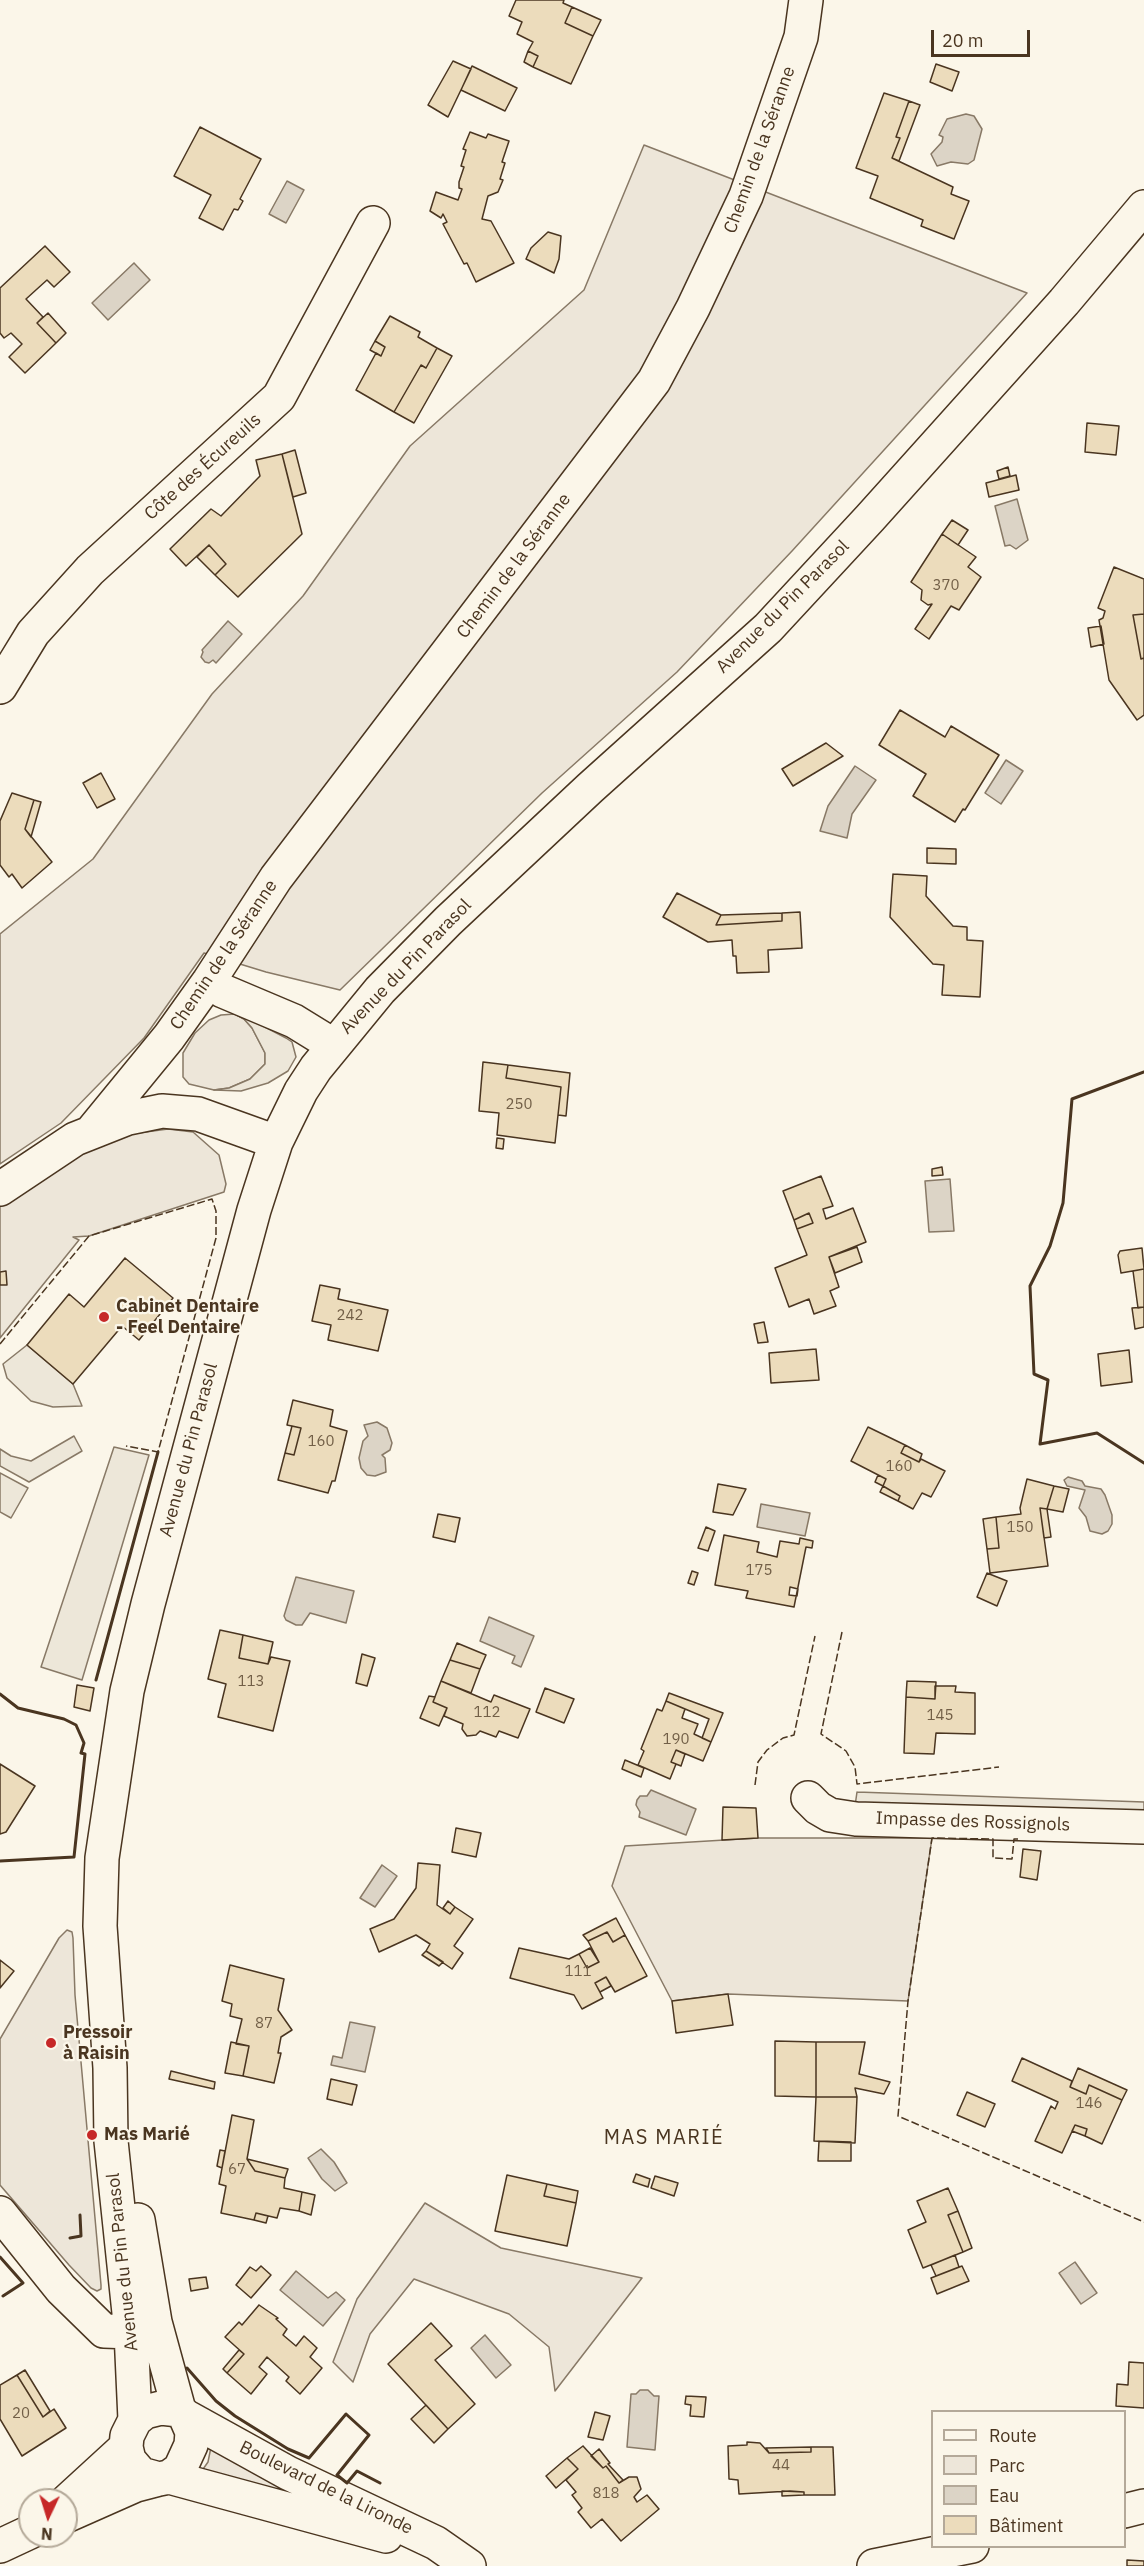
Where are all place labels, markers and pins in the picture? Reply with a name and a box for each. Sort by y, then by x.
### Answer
place label: Cabinet Dentaire - Feel Dentaire [116,1296,259,1338]
marker: Cabinet Dentaire - Feel Dentaire [97,1310,111,1324]
place label: Pressoir à Raisin [63,2022,133,2064]
marker: Pressoir à Raisin [44,2036,58,2050]
place label: Mas Marié [104,2124,190,2146]
marker: Mas Marié [85,2128,99,2142]

